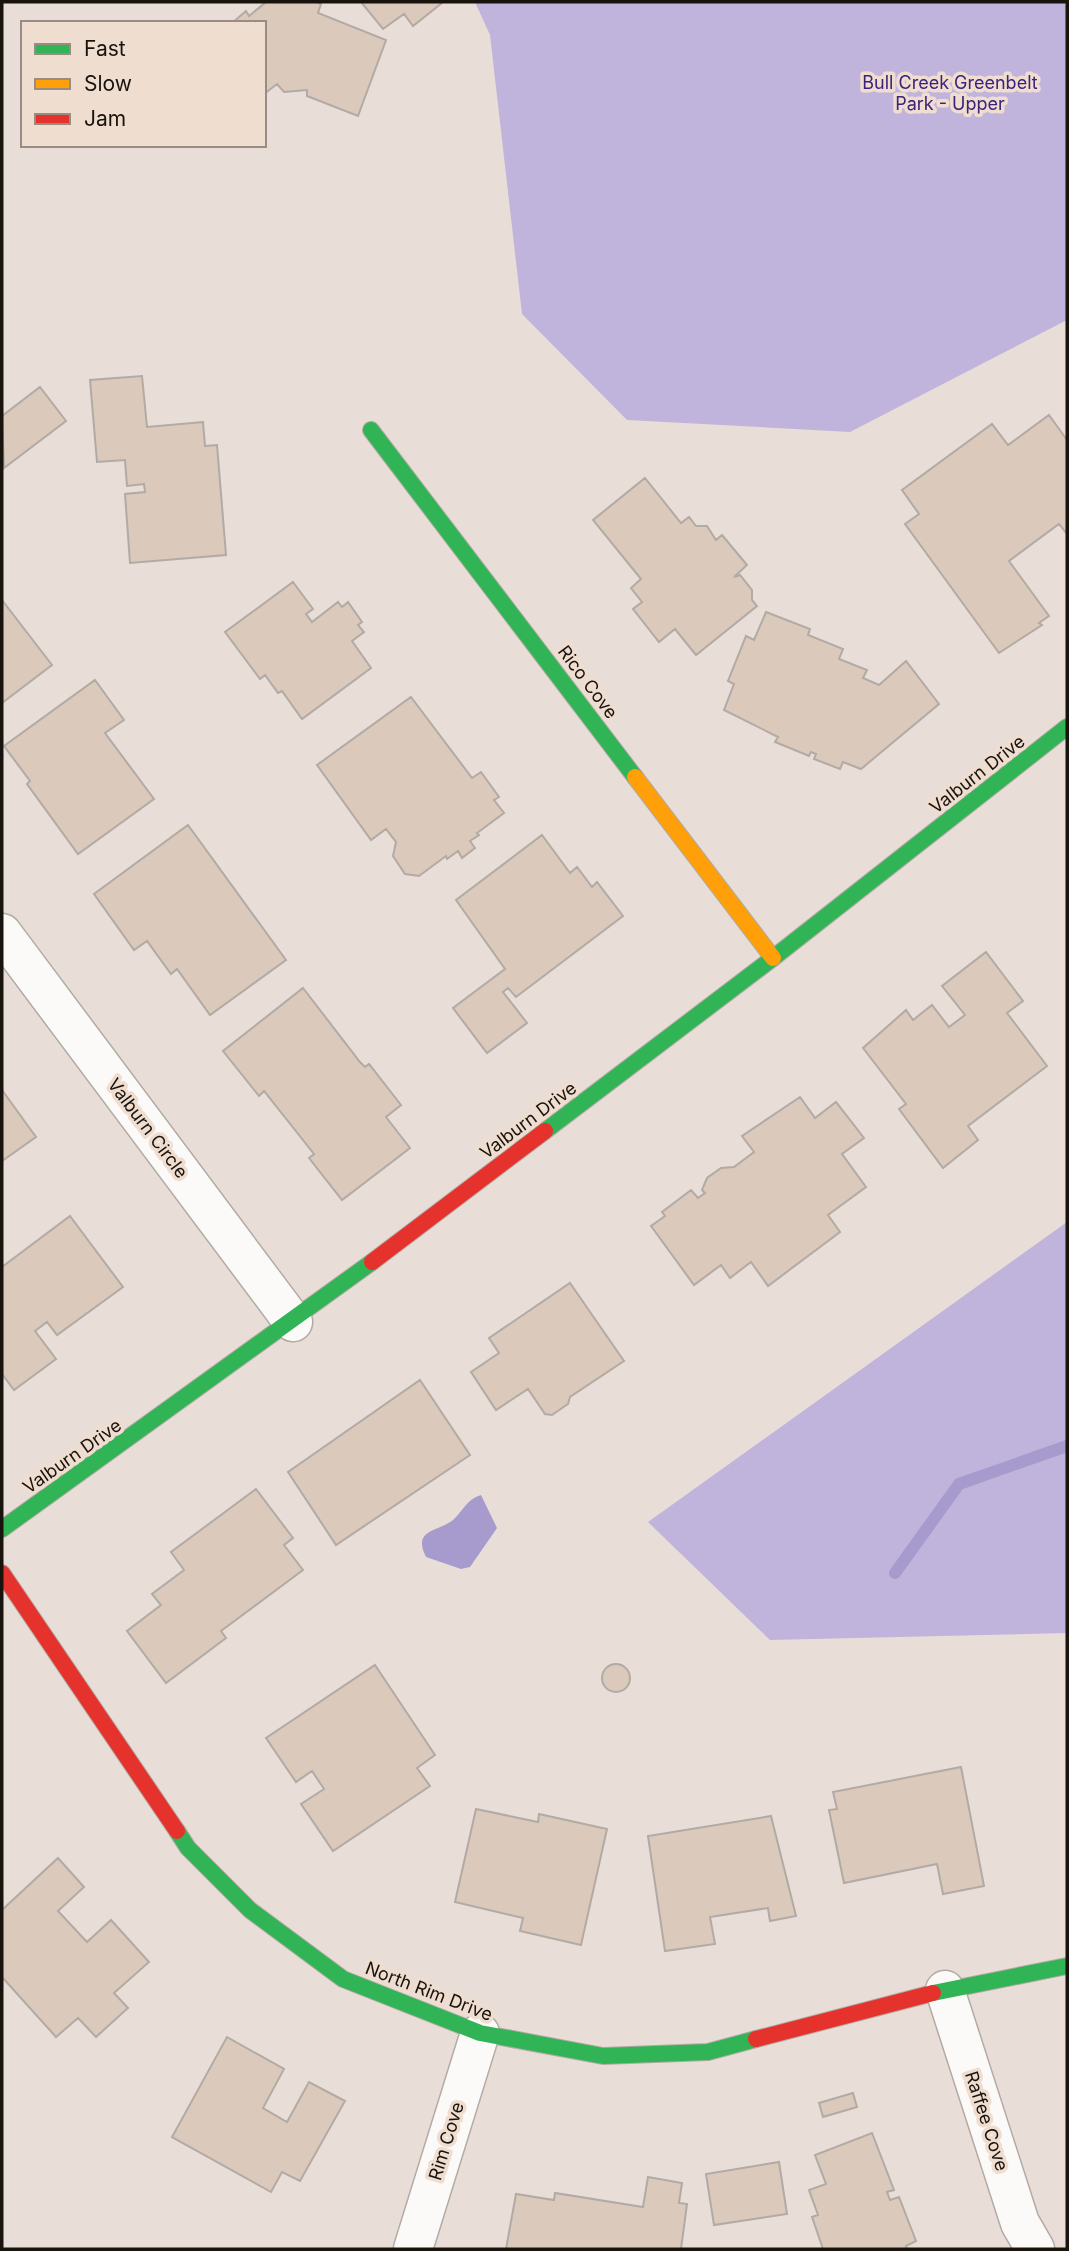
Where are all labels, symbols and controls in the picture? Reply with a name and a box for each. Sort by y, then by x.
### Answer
legend [21,21,266,147]
text: Fast [84,36,126,61]
text: Slow [84,71,132,96]
park label: Bull Creek Greenbelt Park - Upper [862,72,1038,114]
text: Jam [84,106,126,131]
street label: Rico Cove [554,641,622,723]
street label: Valburn Drive [925,730,1029,818]
street label: Valburn Circle [104,1074,192,1182]
street label: Valburn Drive [476,1077,580,1163]
street label: Valburn Drive [19,1414,125,1498]
street label: North Rim Drive [362,1957,496,2025]
street label: Raffee Cove [961,2068,1013,2174]
street label: Rim Cove [424,2099,468,2183]

